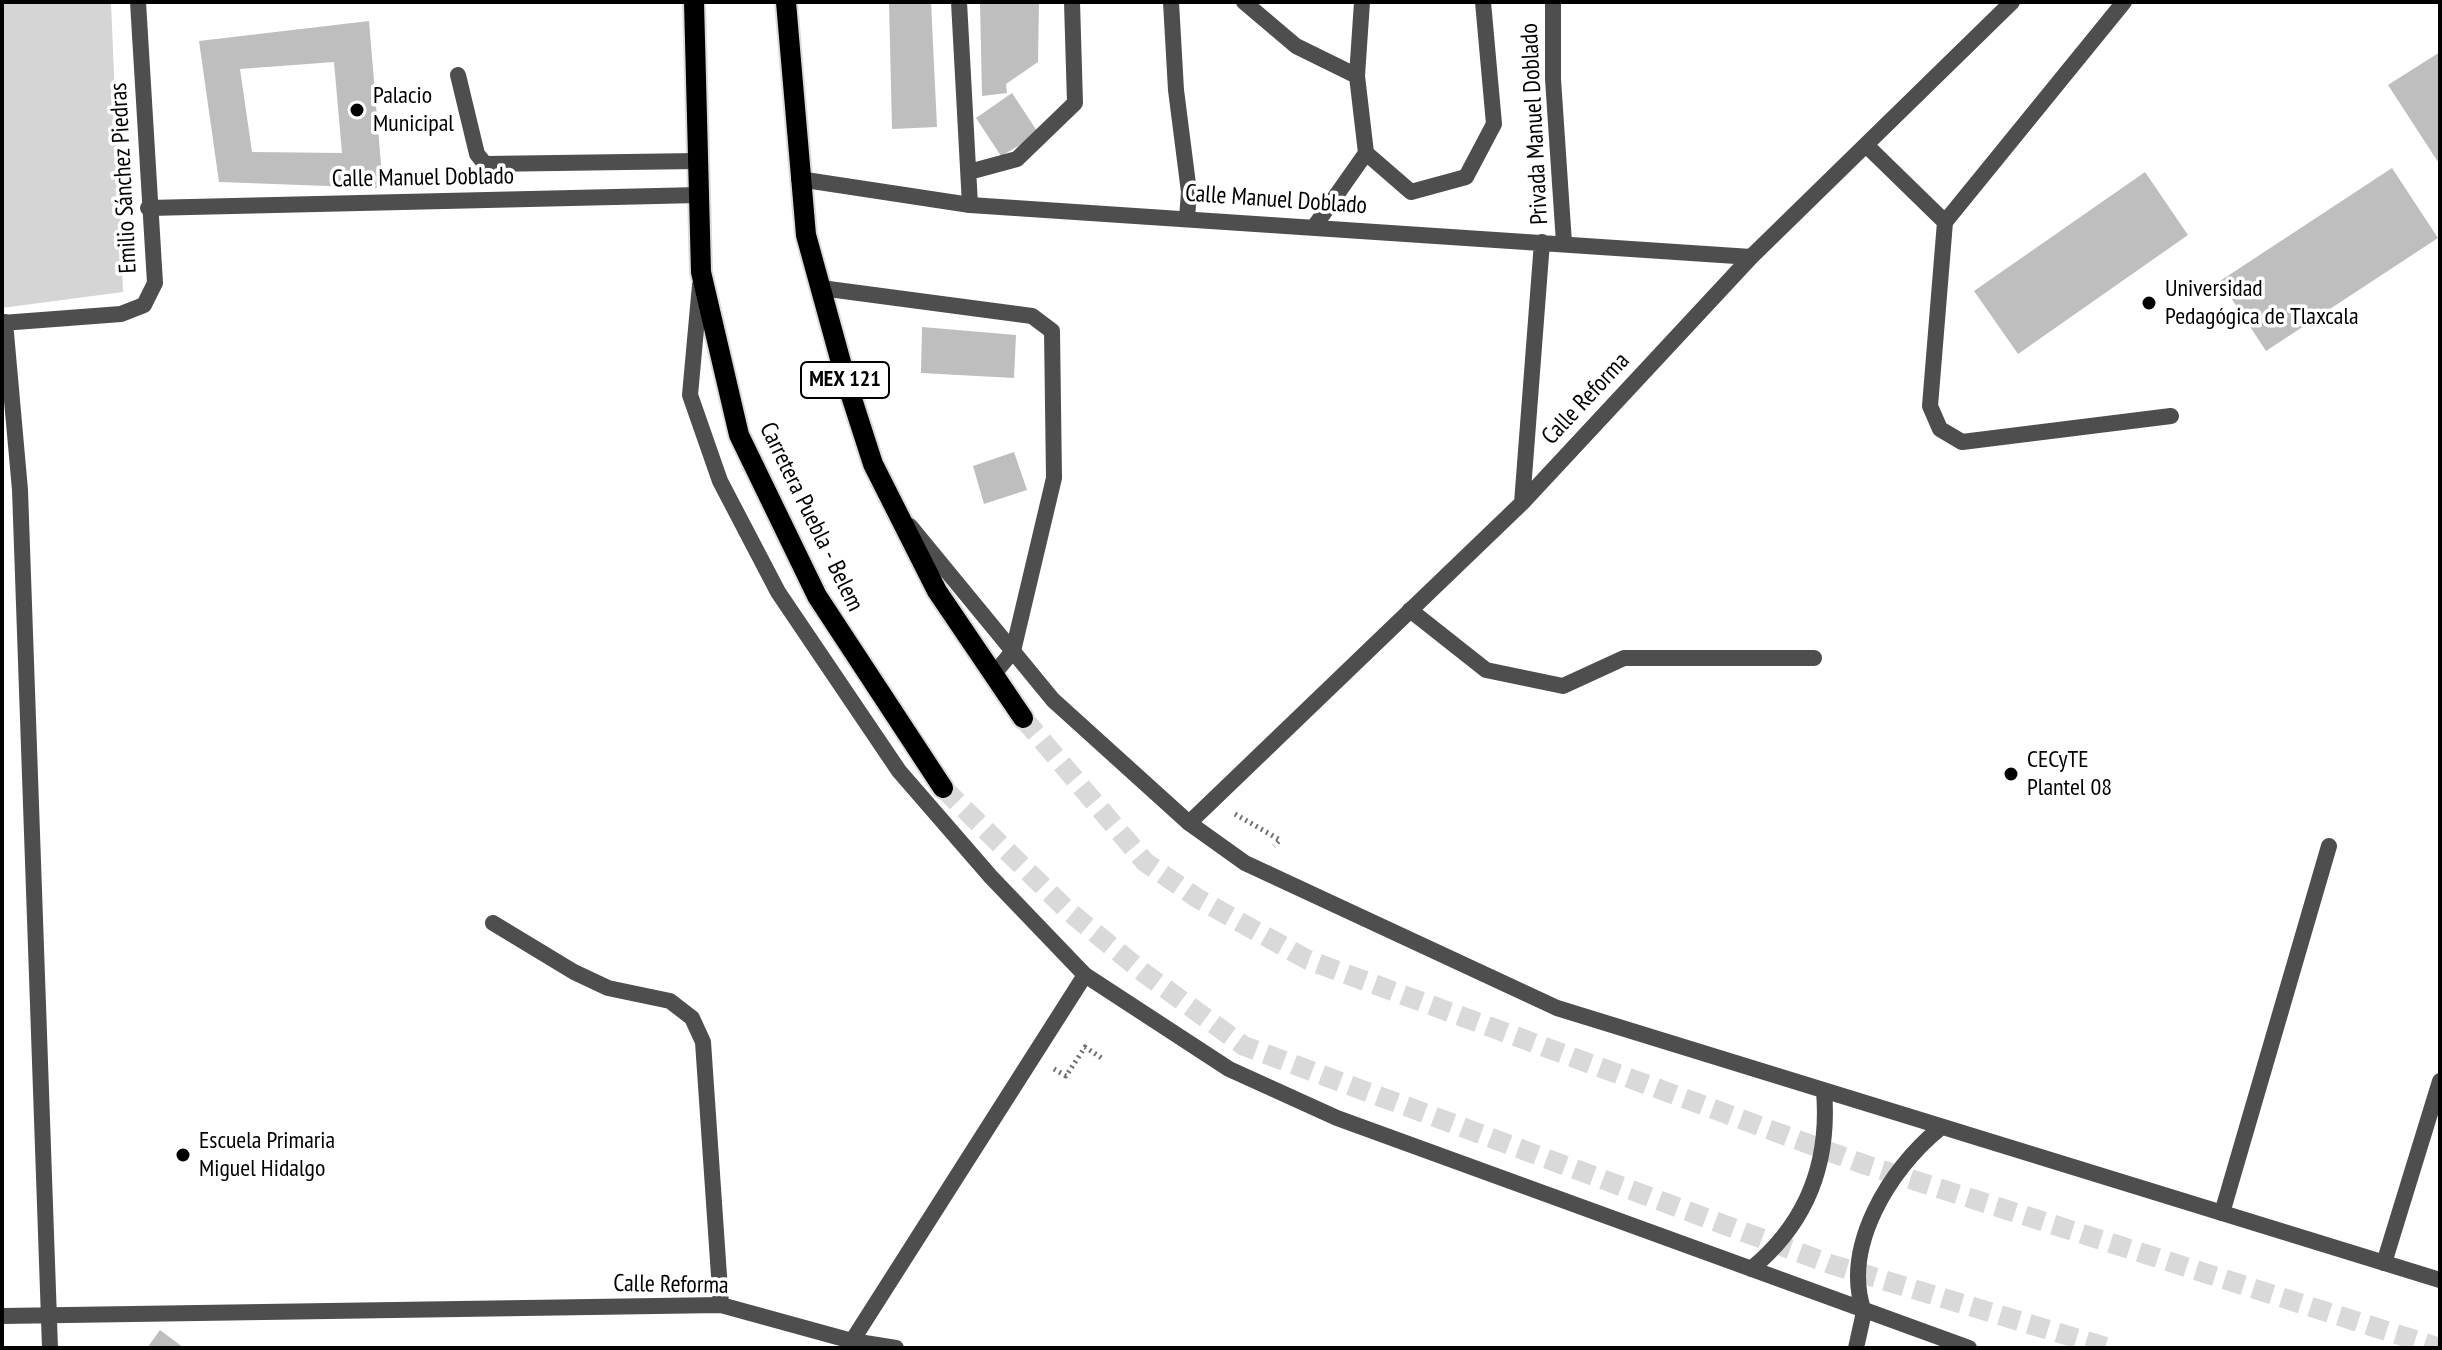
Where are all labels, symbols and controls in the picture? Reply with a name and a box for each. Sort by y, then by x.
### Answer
street label: Privada Manuel Doblado [1515,23,1555,225]
street label: Emilio Sánchez Piedras [105,82,143,274]
place label: Palacio Municipal [373,82,454,138]
marker: Palacio Municipal [348,101,366,119]
street label: Calle Manuel Doblado [332,162,514,194]
street label: Calle Manuel Doblado [1184,179,1368,221]
place label: Universidad Pedagógica de Tlaxcala [2165,275,2359,331]
marker: Universidad Pedagógica de Tlaxcala [2140,294,2158,312]
street label: Calle Reforma [1536,347,1636,451]
road number: MEX 121 [801,362,889,398]
street label: Carretera Puebla - Belem [753,418,869,616]
place label: CECyTE Plantel 08 [2027,746,2112,802]
marker: CECyTE Plantel 08 [2002,765,2020,783]
place label: Escuela Primaria Miguel Hidalgo [199,1127,335,1183]
marker: Escuela Primaria Miguel Hidalgo [174,1146,192,1164]
street label: Calle Reforma [613,1270,729,1300]

